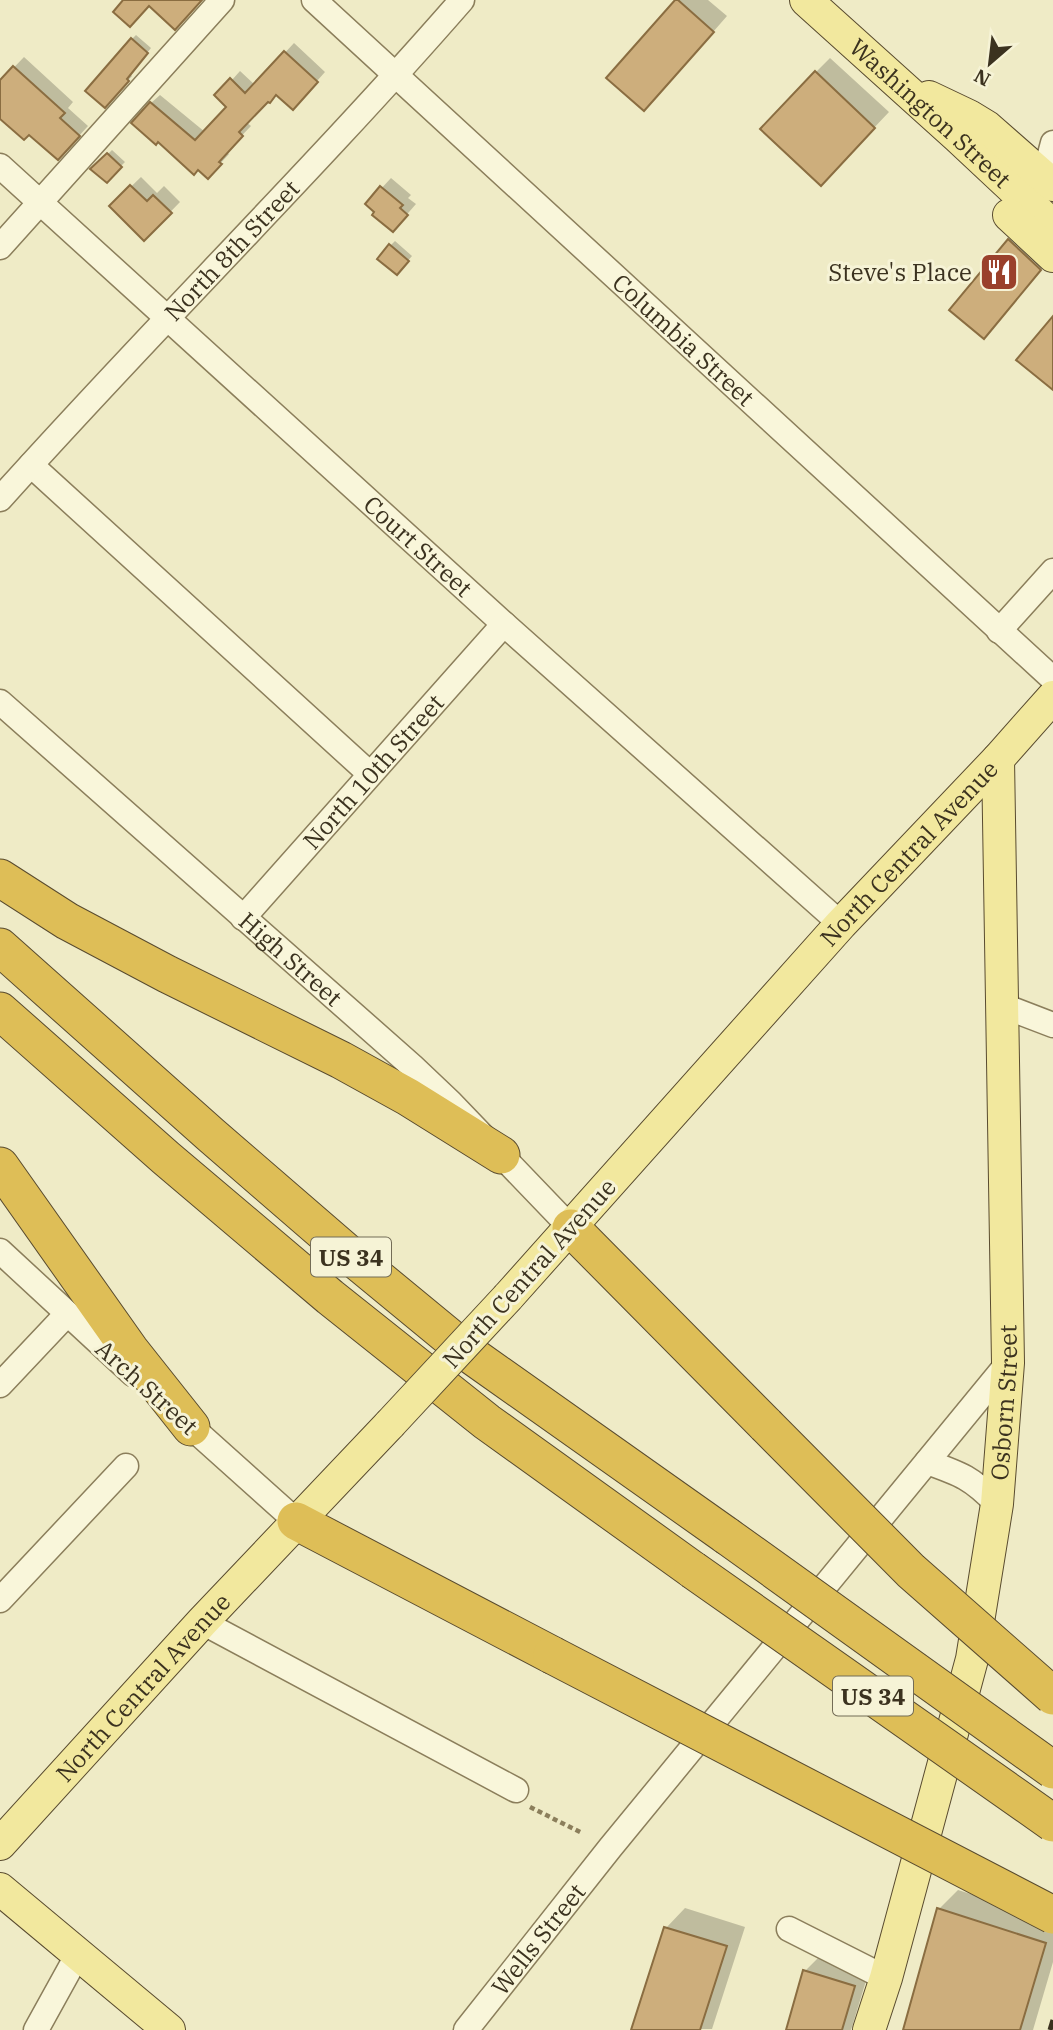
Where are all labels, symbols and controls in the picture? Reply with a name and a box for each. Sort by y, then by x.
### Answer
north arrow [955,28,1025,98]
street label: Washington Street [843,31,1018,195]
text: N [970,64,994,92]
street label: North 8th Street [157,173,306,328]
restaurant icon: Steve's Place [978,251,1020,293]
place label: Steve's Place [828,256,972,288]
street label: Columbia Street [606,266,761,413]
street label: Court Street [357,488,479,604]
street label: North 10th Street [296,687,451,856]
street label: North Central Avenue [813,753,1005,953]
street label: High Street [232,905,349,1013]
street label: North Central Avenue [435,1171,623,1375]
road number: US 34 [311,1238,391,1276]
street label: Osborn Street [983,1324,1024,1481]
street label: Arch Street [89,1332,205,1442]
street label: North Central Avenue [48,1586,237,1789]
road number: US 34 [833,1676,913,1716]
street label: Wells Street [484,1876,592,2002]

